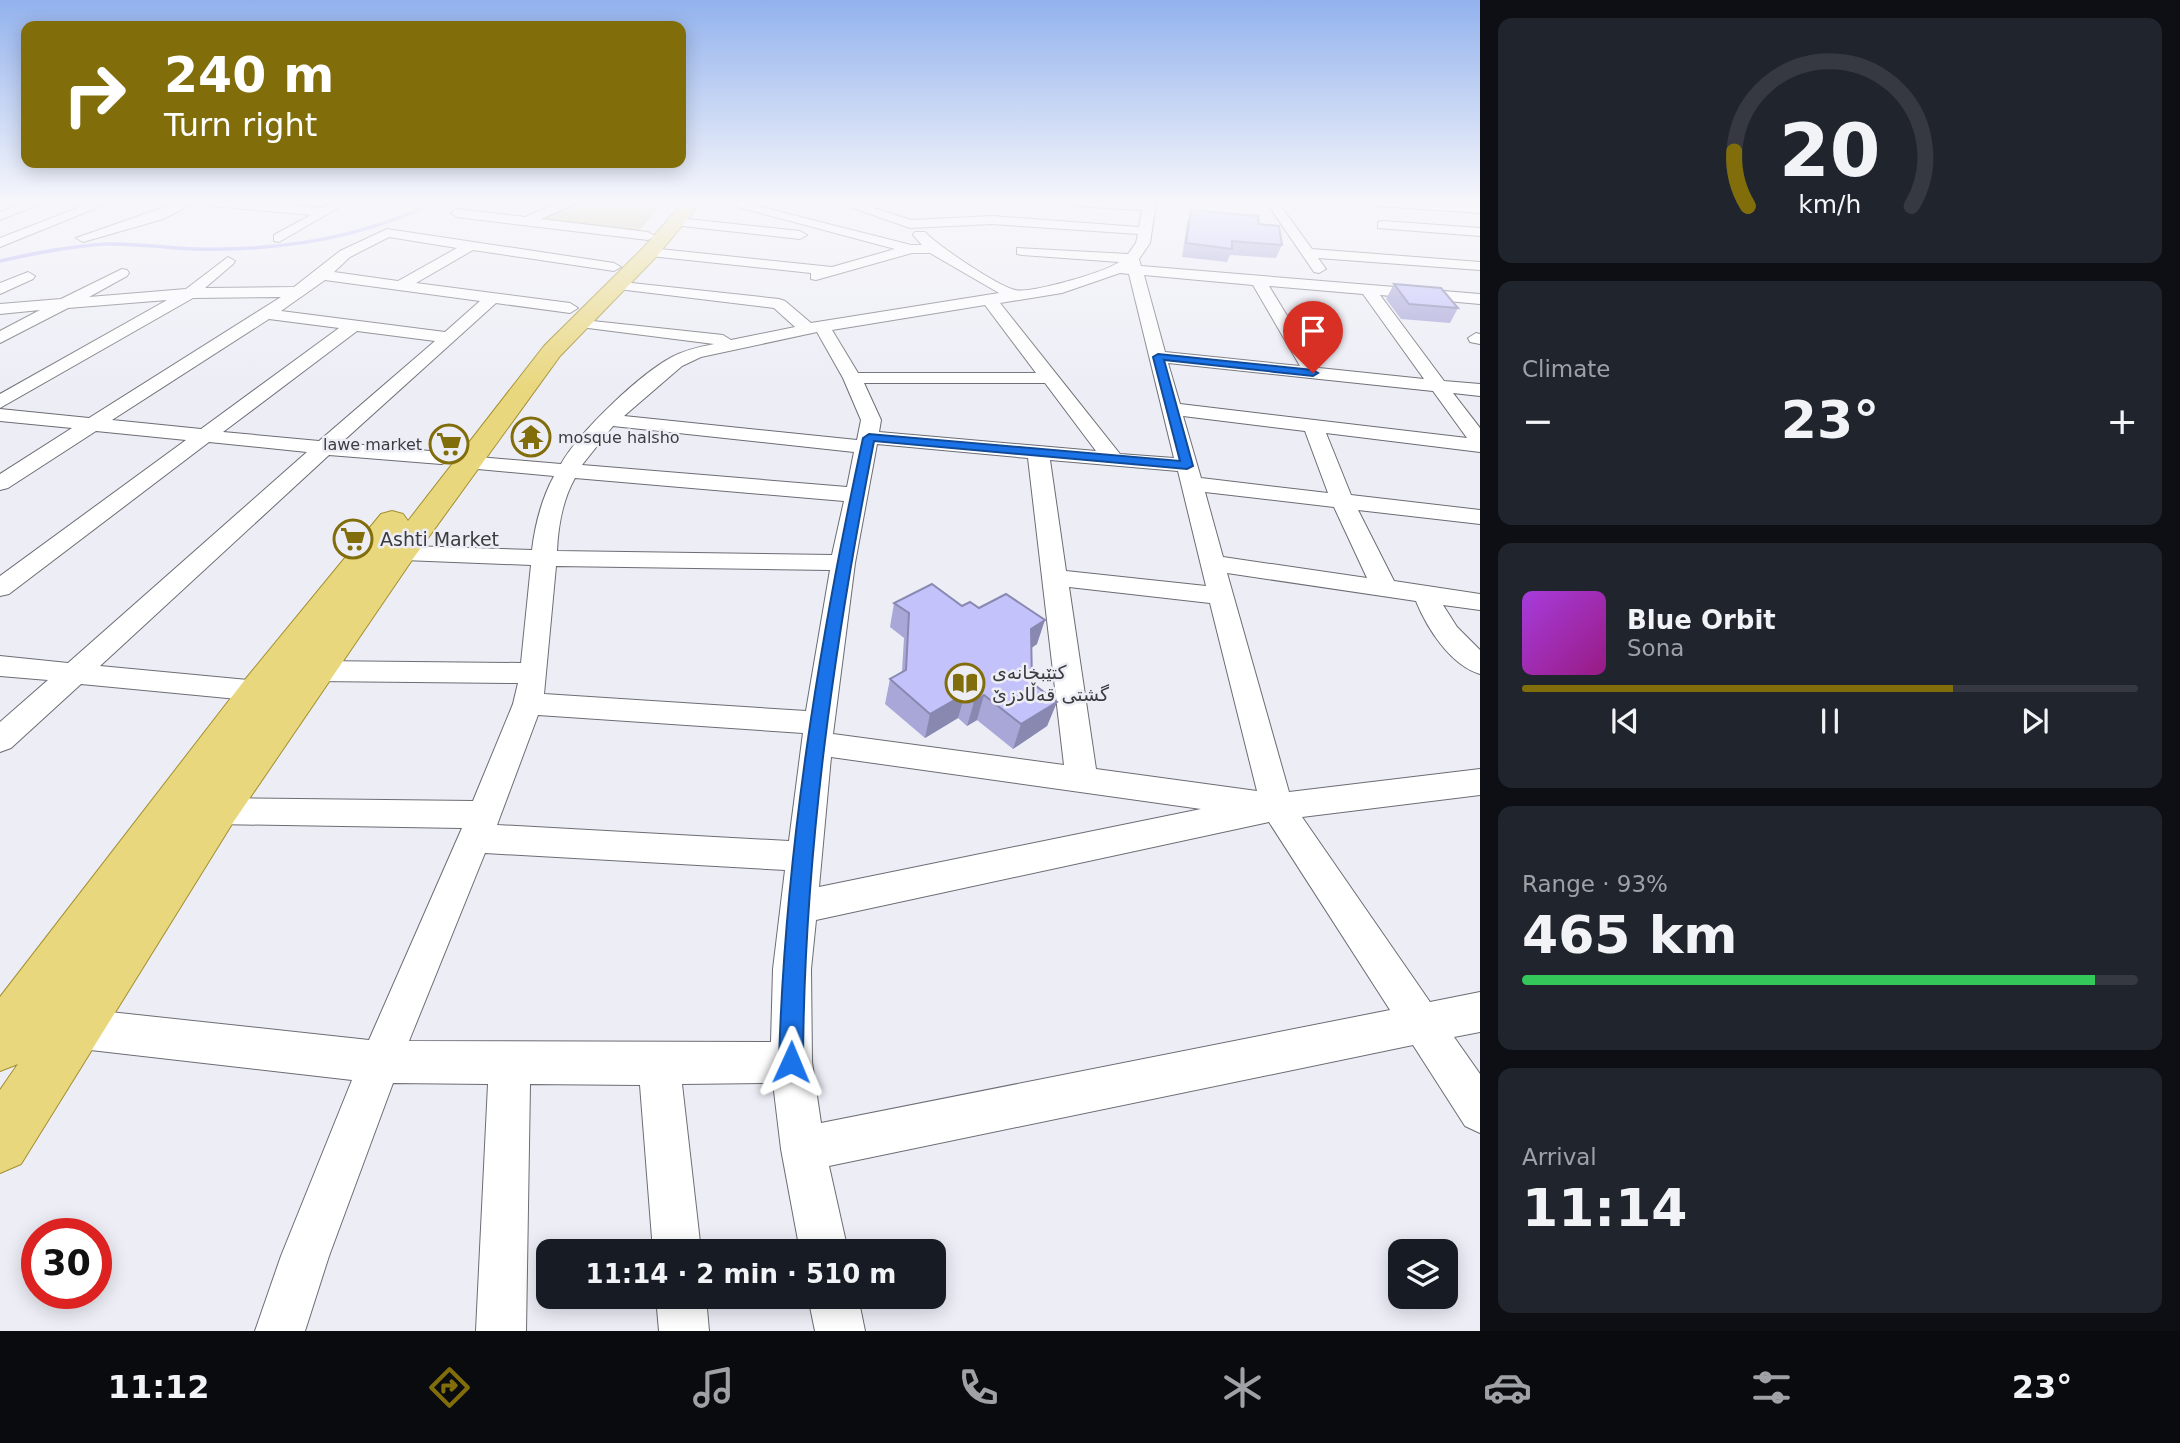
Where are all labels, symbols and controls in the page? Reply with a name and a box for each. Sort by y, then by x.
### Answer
text: 240 m [164,47,334,104]
icon: right [49,49,140,140]
text: Turn right [164,106,317,144]
text: 20 [1779,109,1881,194]
text: km/h [1798,190,1862,219]
pin [1283,301,1343,373]
icon: arrive [1294,312,1332,350]
text: Climate [1522,356,1611,382]
text: 23° [1781,390,1879,450]
text: − [1522,399,1554,443]
text: + [2106,399,2138,443]
temple icon: mosque halsho [510,416,552,458]
supermarket icon: lawe market [428,423,470,465]
place label: mosque halsho [558,428,680,447]
place label: lawe market [323,435,422,454]
supermarket icon: Ashti Market [332,518,374,560]
place label: Ashti Market [380,528,499,550]
text: Blue Orbit [1627,605,1776,635]
text: Sona [1627,635,1684,661]
place label: کتێبخانەی گشتی قەڵادزێ [992,661,1110,706]
library icon: کتێبخانەی گشتی قەڵادزێ [944,662,986,704]
icon: previous [1606,702,1644,740]
icon: pause [1811,702,1849,740]
icon: next [2016,702,2054,740]
text: Range · 93% [1522,871,1668,897]
text: 465 km [1522,905,1737,965]
position arrow [754,1025,828,1099]
text: Arrival [1522,1144,1597,1170]
text: 11:14 [1522,1178,1688,1238]
speed limit sign: 30 [21,1218,112,1309]
map controls [1388,1239,1458,1309]
button: layers [1388,1239,1458,1309]
text: 11:14 · 2 min · 510 m [586,1259,896,1289]
icon: directions [425,1363,474,1412]
icon: music [689,1363,738,1412]
icon: phone [954,1363,1003,1412]
icon: climate [1218,1363,1267,1412]
icon: car [1483,1363,1532,1412]
icon: filters [1747,1363,1796,1412]
text: 11:12 [108,1368,210,1406]
text: 23° [2012,1368,2072,1406]

